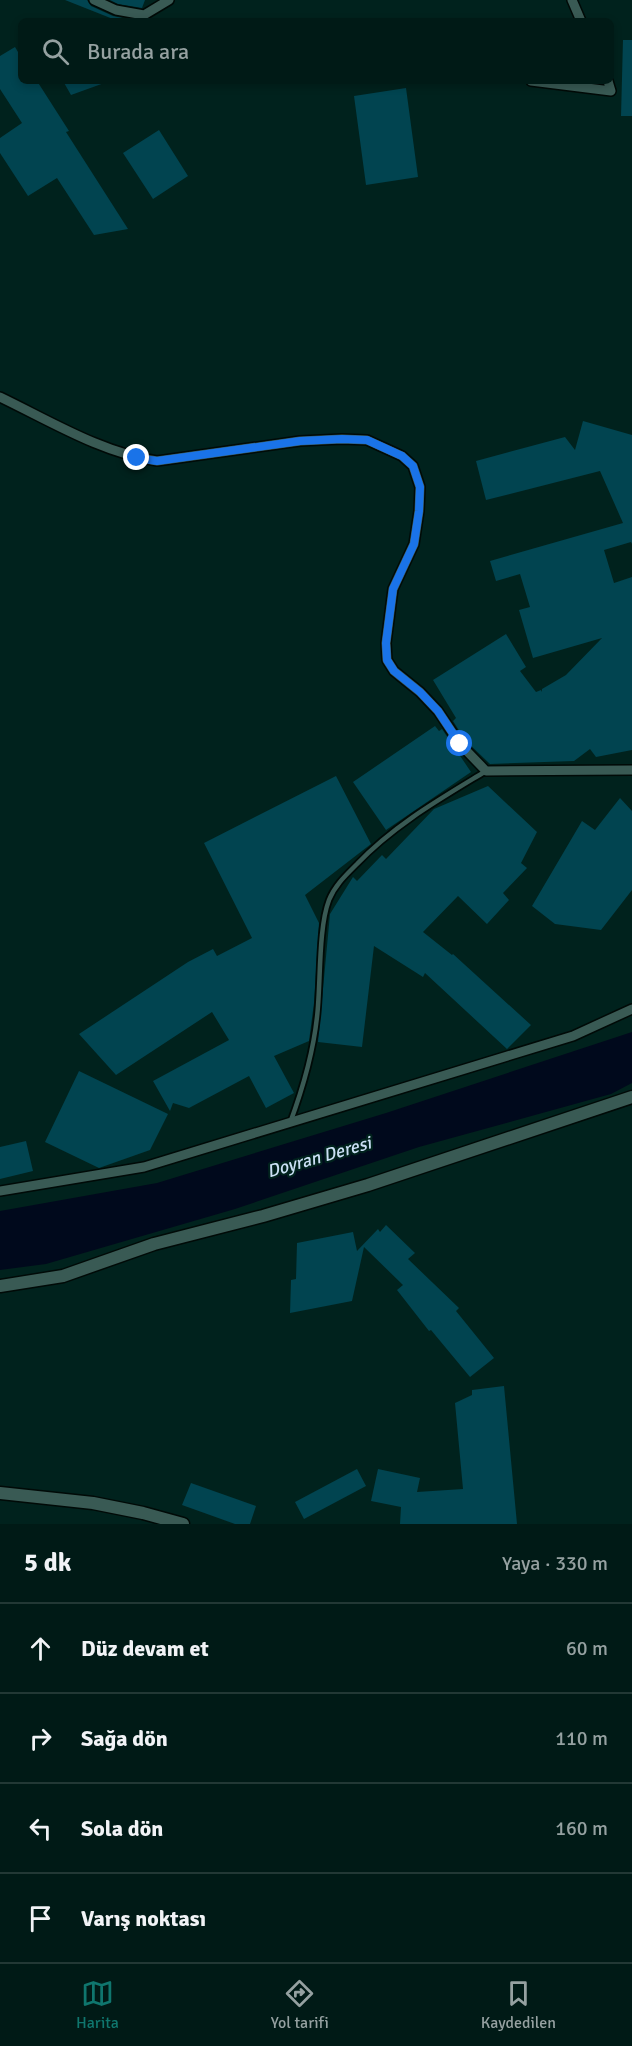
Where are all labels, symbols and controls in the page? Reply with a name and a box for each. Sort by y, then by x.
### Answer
search box [18,18,614,84]
icon: search [39,35,72,68]
text: Burada ara [87,38,189,65]
route end [123,444,149,470]
route start [446,730,472,756]
water label: Doyran Deresi [264,1131,376,1182]
text: 5 dk [24,1547,71,1579]
text: Yaya · 330 m [502,1551,608,1576]
icon: ahead [24,1632,57,1665]
text: Düz devam et [81,1635,209,1662]
text: 60 m [566,1636,608,1661]
icon: right [24,1722,57,1755]
text: Sağa dön [81,1725,168,1752]
text: 110 m [555,1726,608,1751]
icon: left [24,1812,57,1845]
text: Sola dön [81,1815,163,1842]
text: 160 m [555,1816,608,1841]
icon: arrive [24,1902,57,1935]
text: Varış noktası [81,1905,206,1932]
tab: Harita [76,1977,119,2033]
tab: Yol tarifi [271,1977,329,2033]
tab: Kaydedilen [481,1977,556,2033]

